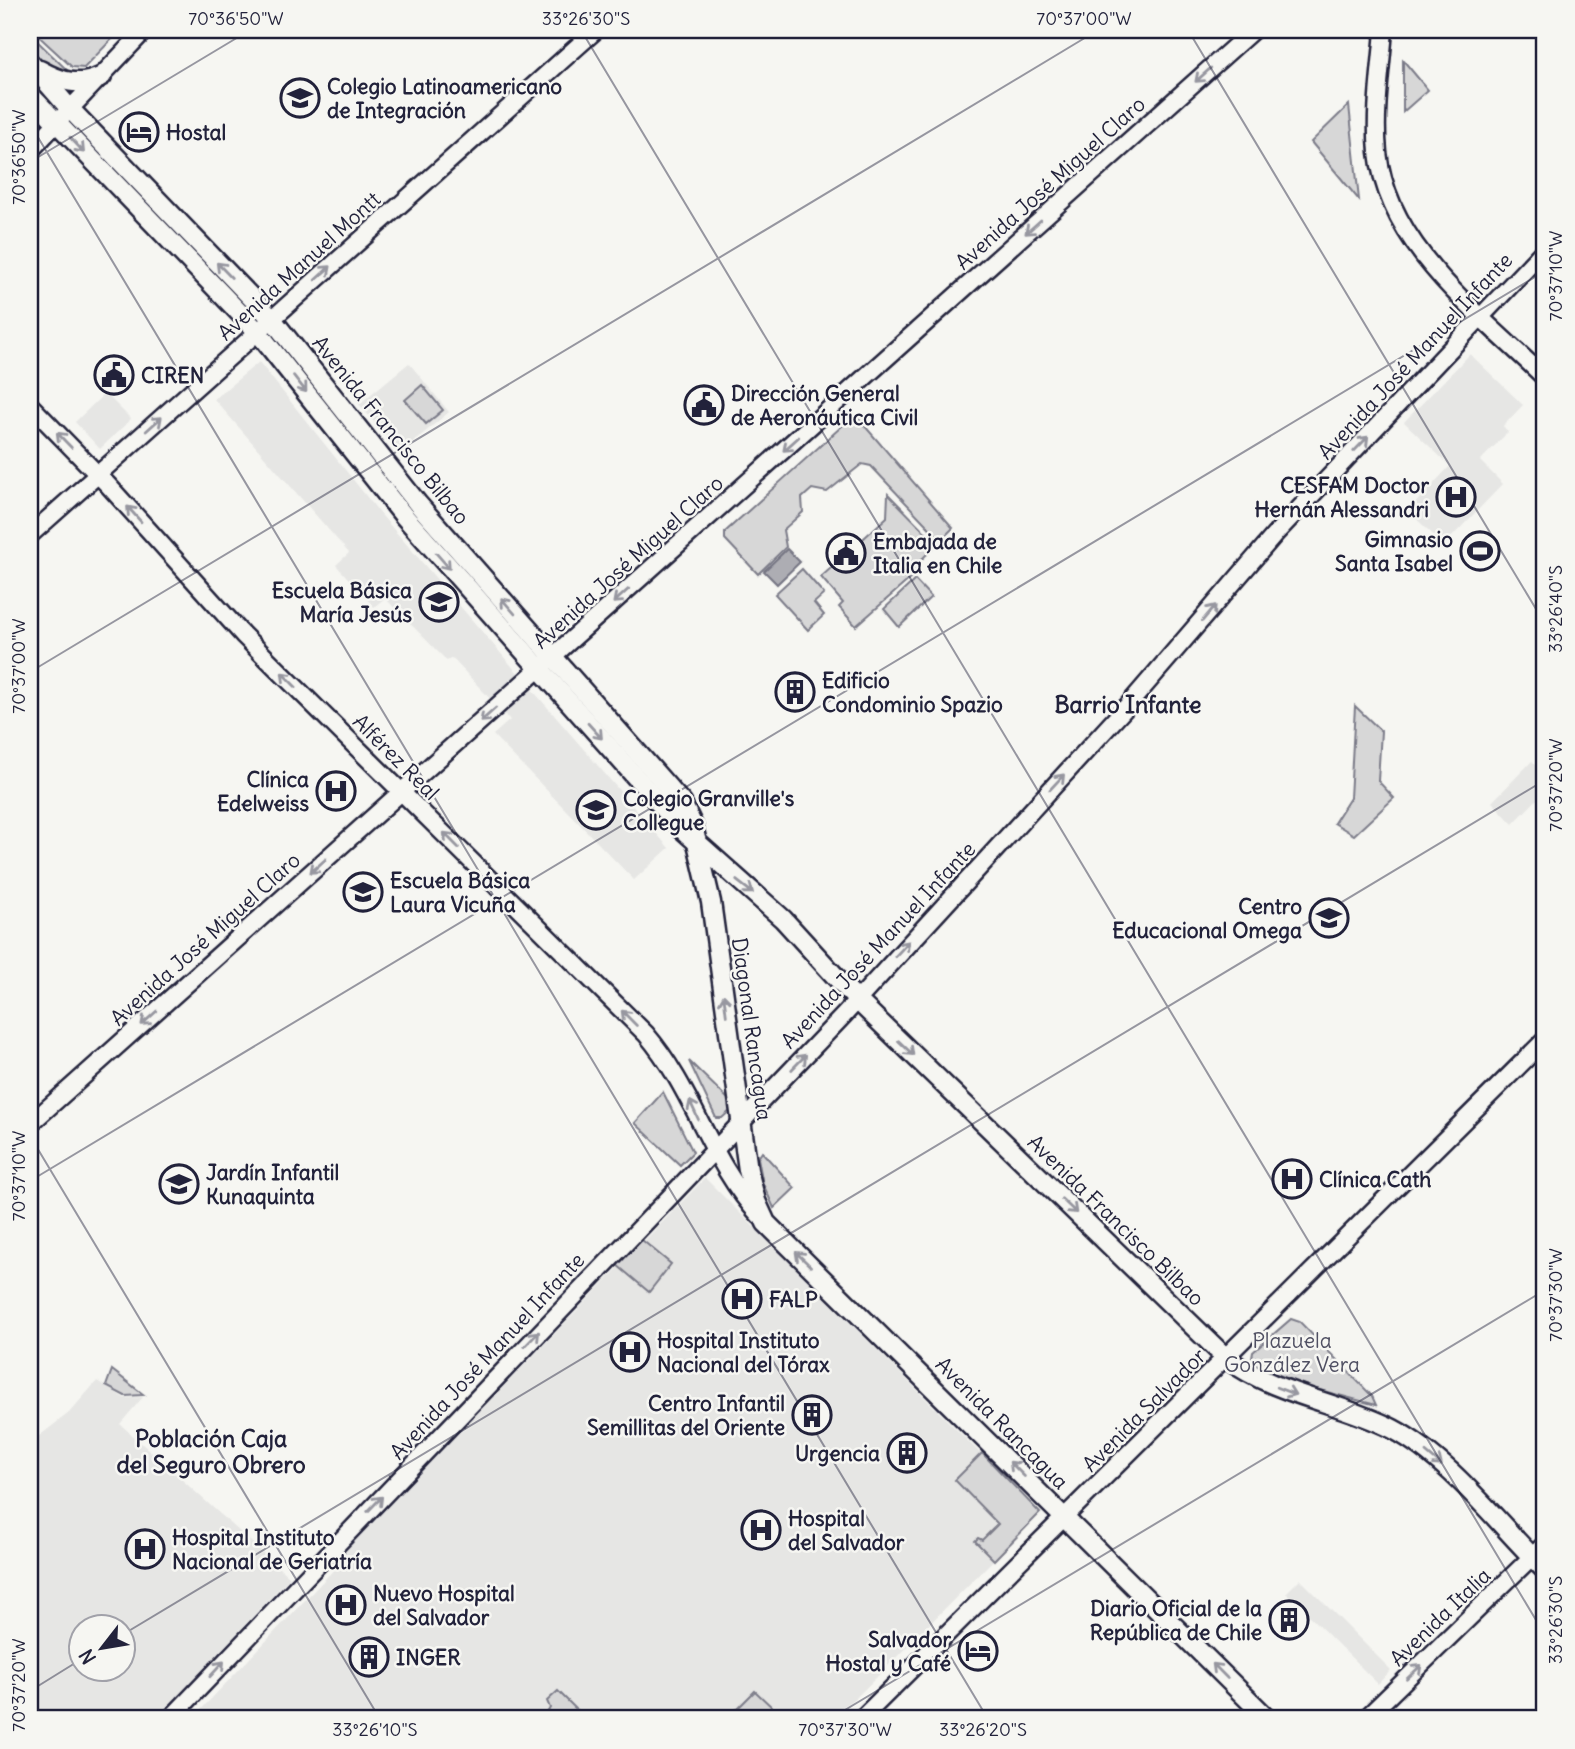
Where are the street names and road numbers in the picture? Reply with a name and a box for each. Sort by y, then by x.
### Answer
street label: Avenida José Miguel Claro [949,90,1151,276]
street label: Avenida Manuel Montt [212,186,386,346]
street label: Avenida José Manuel Infante [1312,247,1518,465]
street label: Avenida Francisco Bilbao [306,330,476,530]
street label: Avenida José Miguel Claro [527,469,729,655]
street label: Alférez Real [347,708,445,806]
street label: Avenida José Manuel Infante [775,836,981,1054]
street label: Avenida José Miguel Claro [104,846,306,1032]
street label: Diagonal Rancagua [726,936,778,1122]
street label: Avenida Francisco Bilbao [1022,1129,1210,1311]
street label: Avenida José Manuel Infante [384,1247,590,1465]
street label: Avenida Salvador [1076,1342,1212,1478]
street label: Avenida Rancagua [930,1351,1074,1495]
street label: Avenida Italia [1384,1562,1496,1672]

